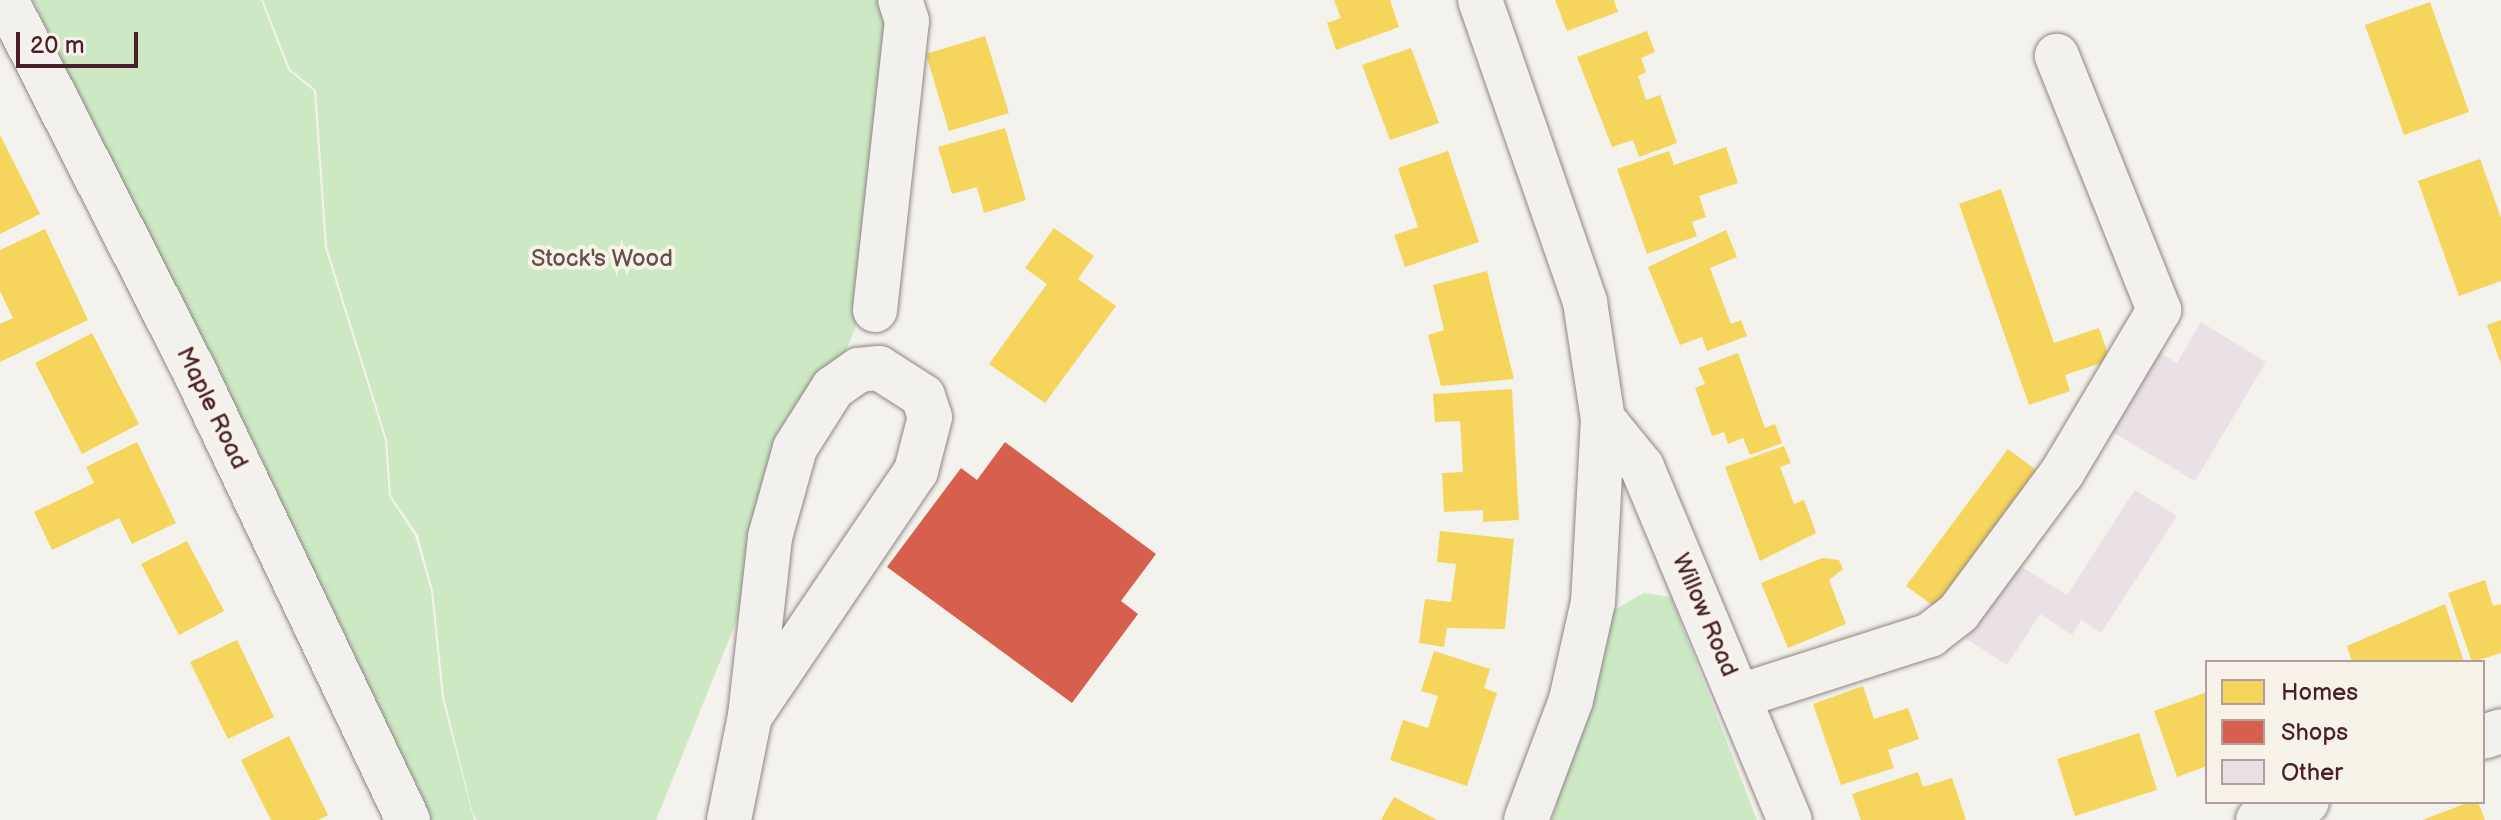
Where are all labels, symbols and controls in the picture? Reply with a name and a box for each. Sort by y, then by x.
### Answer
scale bar [20,16,142,66]
text: 20 m [30,31,85,60]
park label: Stock's Wood [531,245,673,273]
street label: Maple Road [170,342,254,474]
street label: Willow Road [1666,549,1744,681]
legend [2205,660,2485,804]
text: Homes [2281,678,2358,707]
text: Shops [2281,718,2348,747]
text: Other [2281,758,2343,787]

